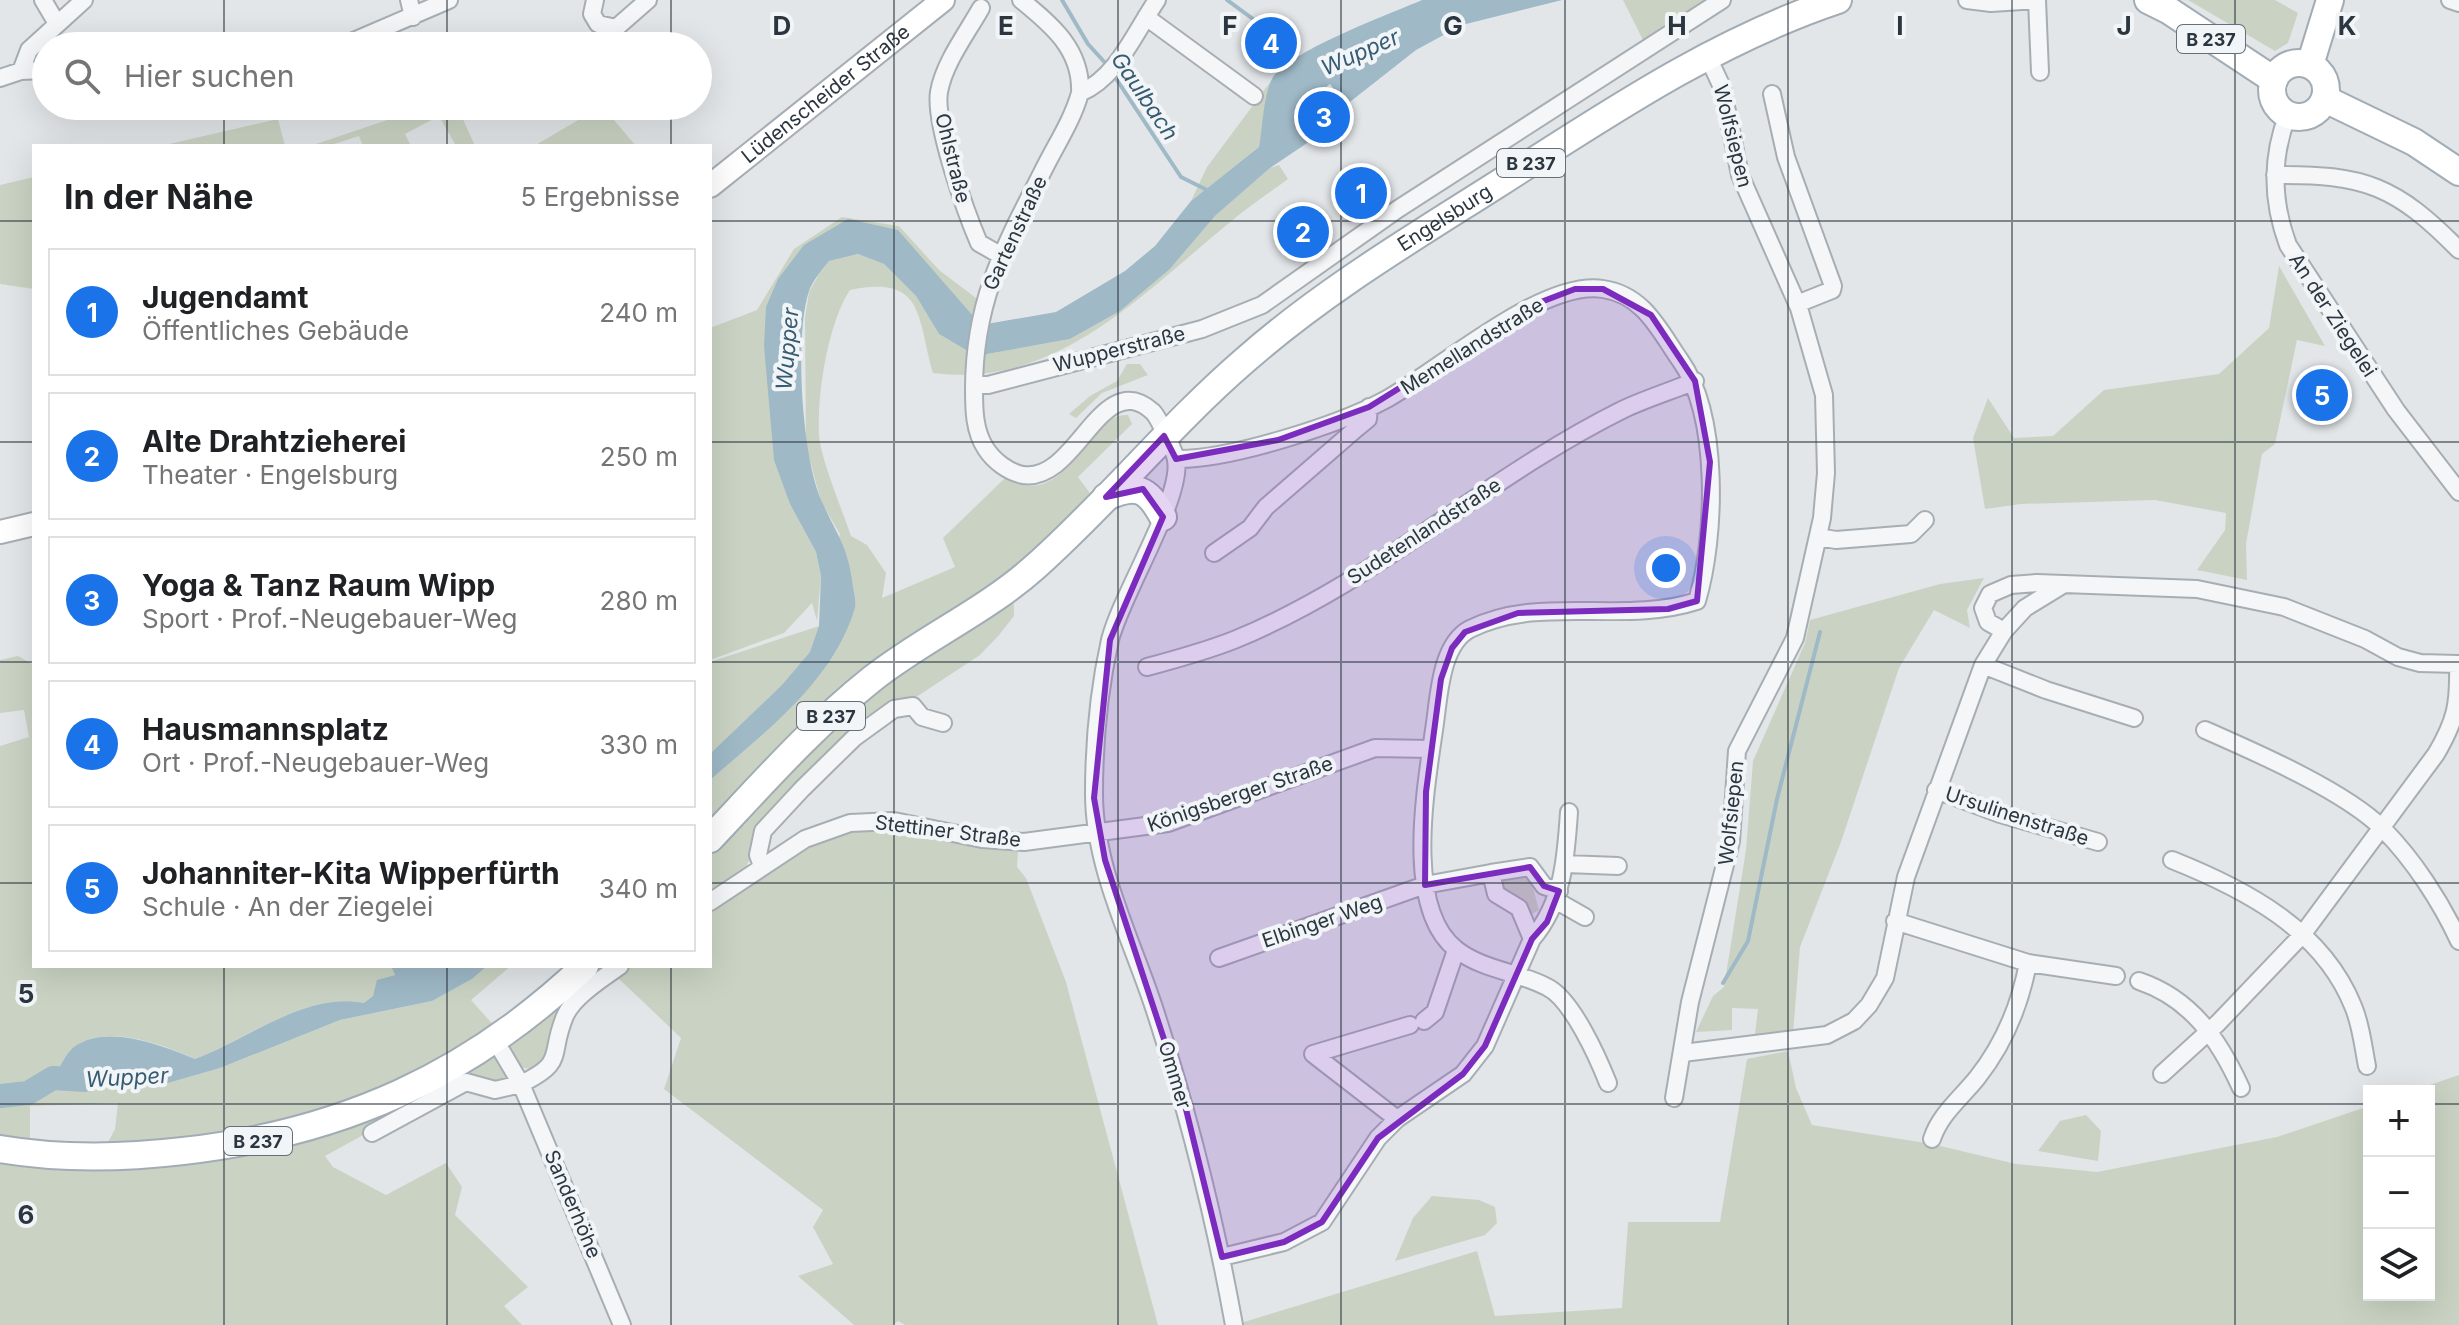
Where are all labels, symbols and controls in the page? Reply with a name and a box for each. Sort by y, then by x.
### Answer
text: D [773,10,791,41]
text: E [998,10,1014,41]
text: F [1222,10,1238,41]
text: G [1443,10,1463,41]
text: H [1667,10,1687,41]
text: I [1896,10,1904,41]
text: J [2116,10,2132,41]
text: K [2338,10,2357,41]
pin: 4 [1245,13,1297,73]
street label: Lüdenscheider Straße [737,19,915,168]
water label: Wupper [1317,23,1404,81]
road number: B 237 [2177,25,2245,53]
search box [32,32,712,120]
water label: Gaulbach [1106,47,1184,145]
icon: search [60,54,104,98]
text: Hier suchen [124,58,294,94]
street label: Wolfsiepen [1709,82,1757,190]
pin: 3 [1298,87,1350,147]
street label: Ohlstraße [930,111,976,205]
road number: B 237 [1497,149,1565,177]
pin: 1 [1335,163,1387,223]
street label: Gartenstraße [978,172,1052,294]
text: In der Nähe [64,176,253,217]
street label: Engelsburg [1393,179,1496,257]
text: 5 Ergebnisse [521,181,680,212]
pin: 2 [1277,202,1329,262]
street label: An der Ziegelei [2284,249,2382,381]
text: Jugendamt [142,279,308,315]
street label: Memellandstraße [1396,292,1548,400]
text: 1 [86,297,98,328]
text: 240 m [599,297,678,328]
water label: Wupper [770,306,804,391]
text: Öffentliches Gebäude [142,315,409,346]
street label: Wupperstraße [1051,321,1187,377]
pin: 5 [2296,365,2348,425]
text: Alte Drahtzieherei [142,423,406,459]
text: 2 [84,441,100,472]
text: 250 m [600,441,678,472]
text: Theater · Engelsburg [142,459,398,490]
street label: Sudetenlandstraße [1343,472,1505,590]
your location [1646,548,1686,588]
text: Yoga & Tanz Raum Wipp [142,567,495,603]
text: 3 [84,585,100,616]
text: 280 m [600,585,678,616]
text: Sport · Prof.-Neugebauer-Weg [142,603,518,634]
road number: B 237 [797,702,865,730]
text: Hausmannsplatz [142,711,389,747]
text: 4 [83,729,101,760]
text: 330 m [599,729,678,760]
text: Ort · Prof.-Neugebauer-Weg [142,747,489,778]
street label: Königsberger Straße [1144,751,1336,837]
street label: Wolfsiepen [1714,759,1748,867]
street label: Ursulinenstraße [1942,781,2092,851]
street label: Stettiner Straße [874,810,1022,852]
text: Johanniter-Kita Wipperfürth [142,855,560,891]
text: 5 [84,873,100,904]
text: 340 m [599,873,678,904]
street label: Elbinger Weg [1259,889,1385,953]
text: Schule · An der Ziegelei [142,891,433,922]
text: 5 [18,978,34,1009]
street label: Ommer [1153,1038,1197,1112]
water label: Wupper [85,1062,170,1092]
map controls [2363,1085,2435,1301]
button: + [2363,1085,2435,1157]
road number: B 237 [224,1127,292,1155]
street label: Sanderhöhe [539,1146,607,1262]
button: − [2363,1157,2435,1229]
text: 6 [18,1199,34,1230]
button: layers [2363,1229,2435,1301]

